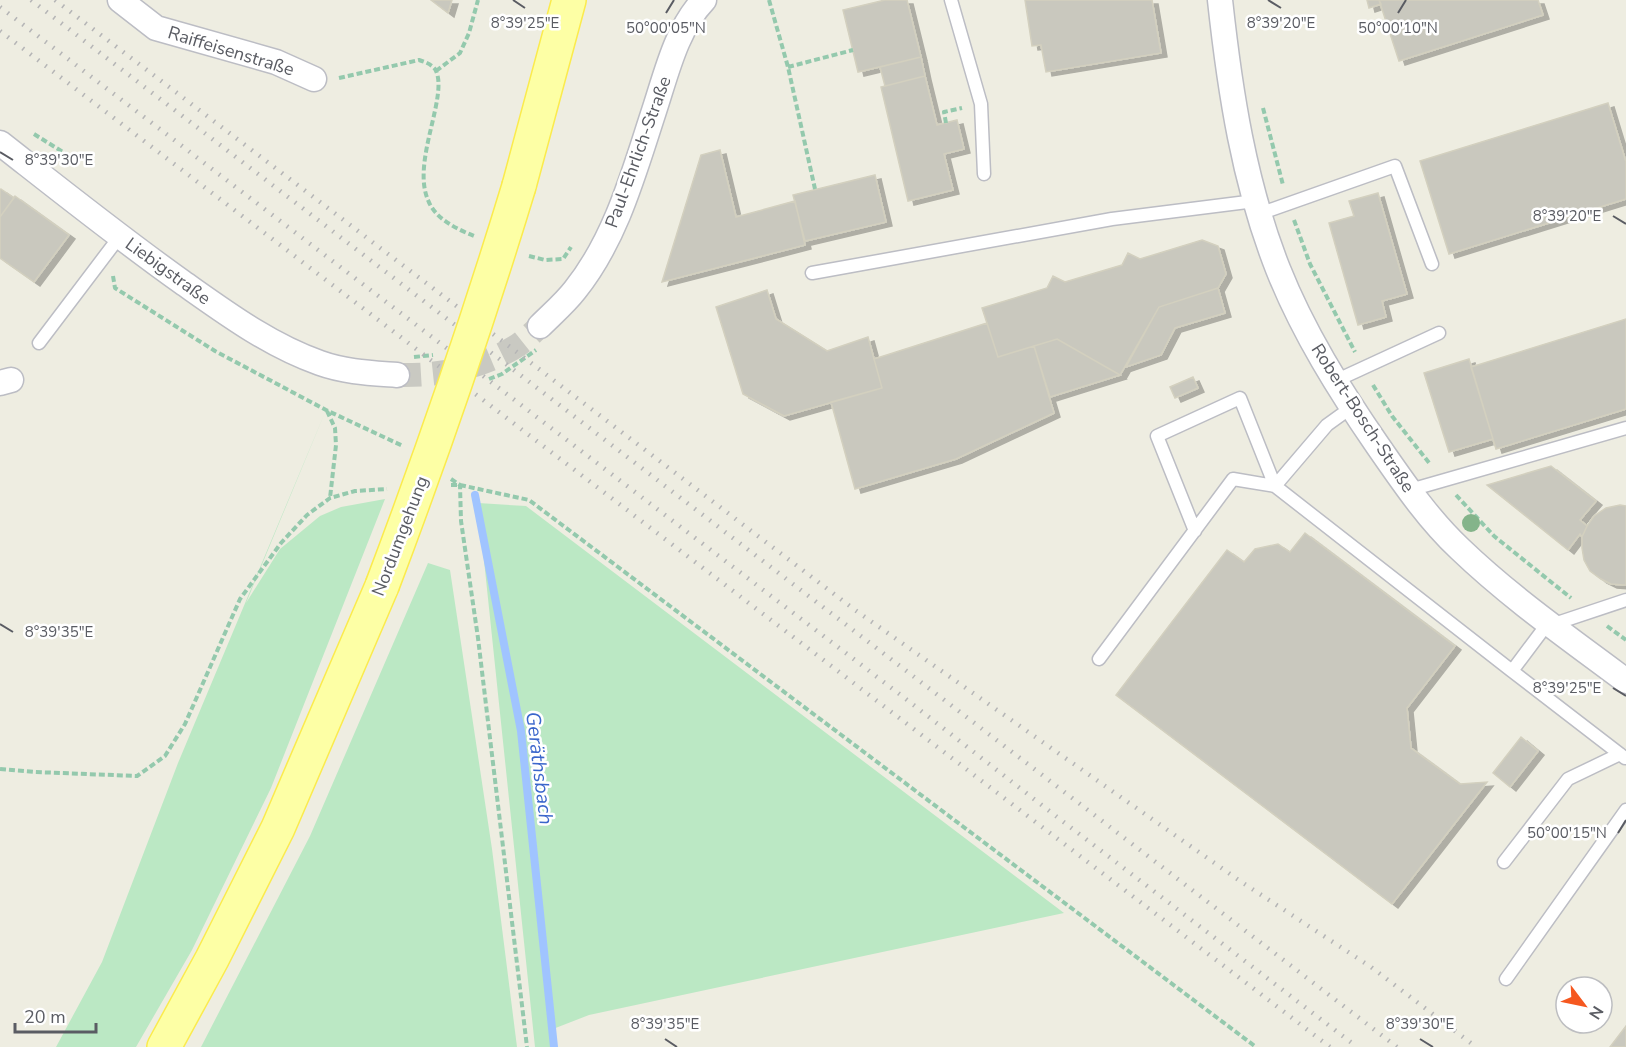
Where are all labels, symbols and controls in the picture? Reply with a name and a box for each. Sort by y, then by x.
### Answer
text: 8°39'25"E [491,13,559,33]
text: 8°39'20"E [1247,13,1315,33]
text: 50°00'05"N [626,18,706,38]
text: 50°00'10"N [1358,18,1438,38]
street label: Raiffeisenstraße [165,20,297,82]
street label: Paul-Ehrlich-Straße [599,73,677,231]
text: 8°39'30"E [25,150,93,170]
text: 8°39'20"E [1533,206,1601,226]
street label: Liebigstraße [120,232,216,310]
street label: Robert-Bosch-Straße [1306,339,1420,497]
street label: Nordumgehung [366,472,434,600]
text: 8°39'35"E [25,622,93,642]
text: 8°39'25"E [1533,678,1601,698]
water label: Geräthsbach [519,710,560,826]
text: 50°00'15"N [1527,823,1607,843]
north arrow [1554,975,1614,1035]
scale bar [15,996,96,1034]
text: N [1583,1002,1608,1023]
text: 20 m [24,1005,66,1029]
text: 8°39'35"E [631,1014,699,1034]
text: 8°39'30"E [1386,1014,1454,1034]

